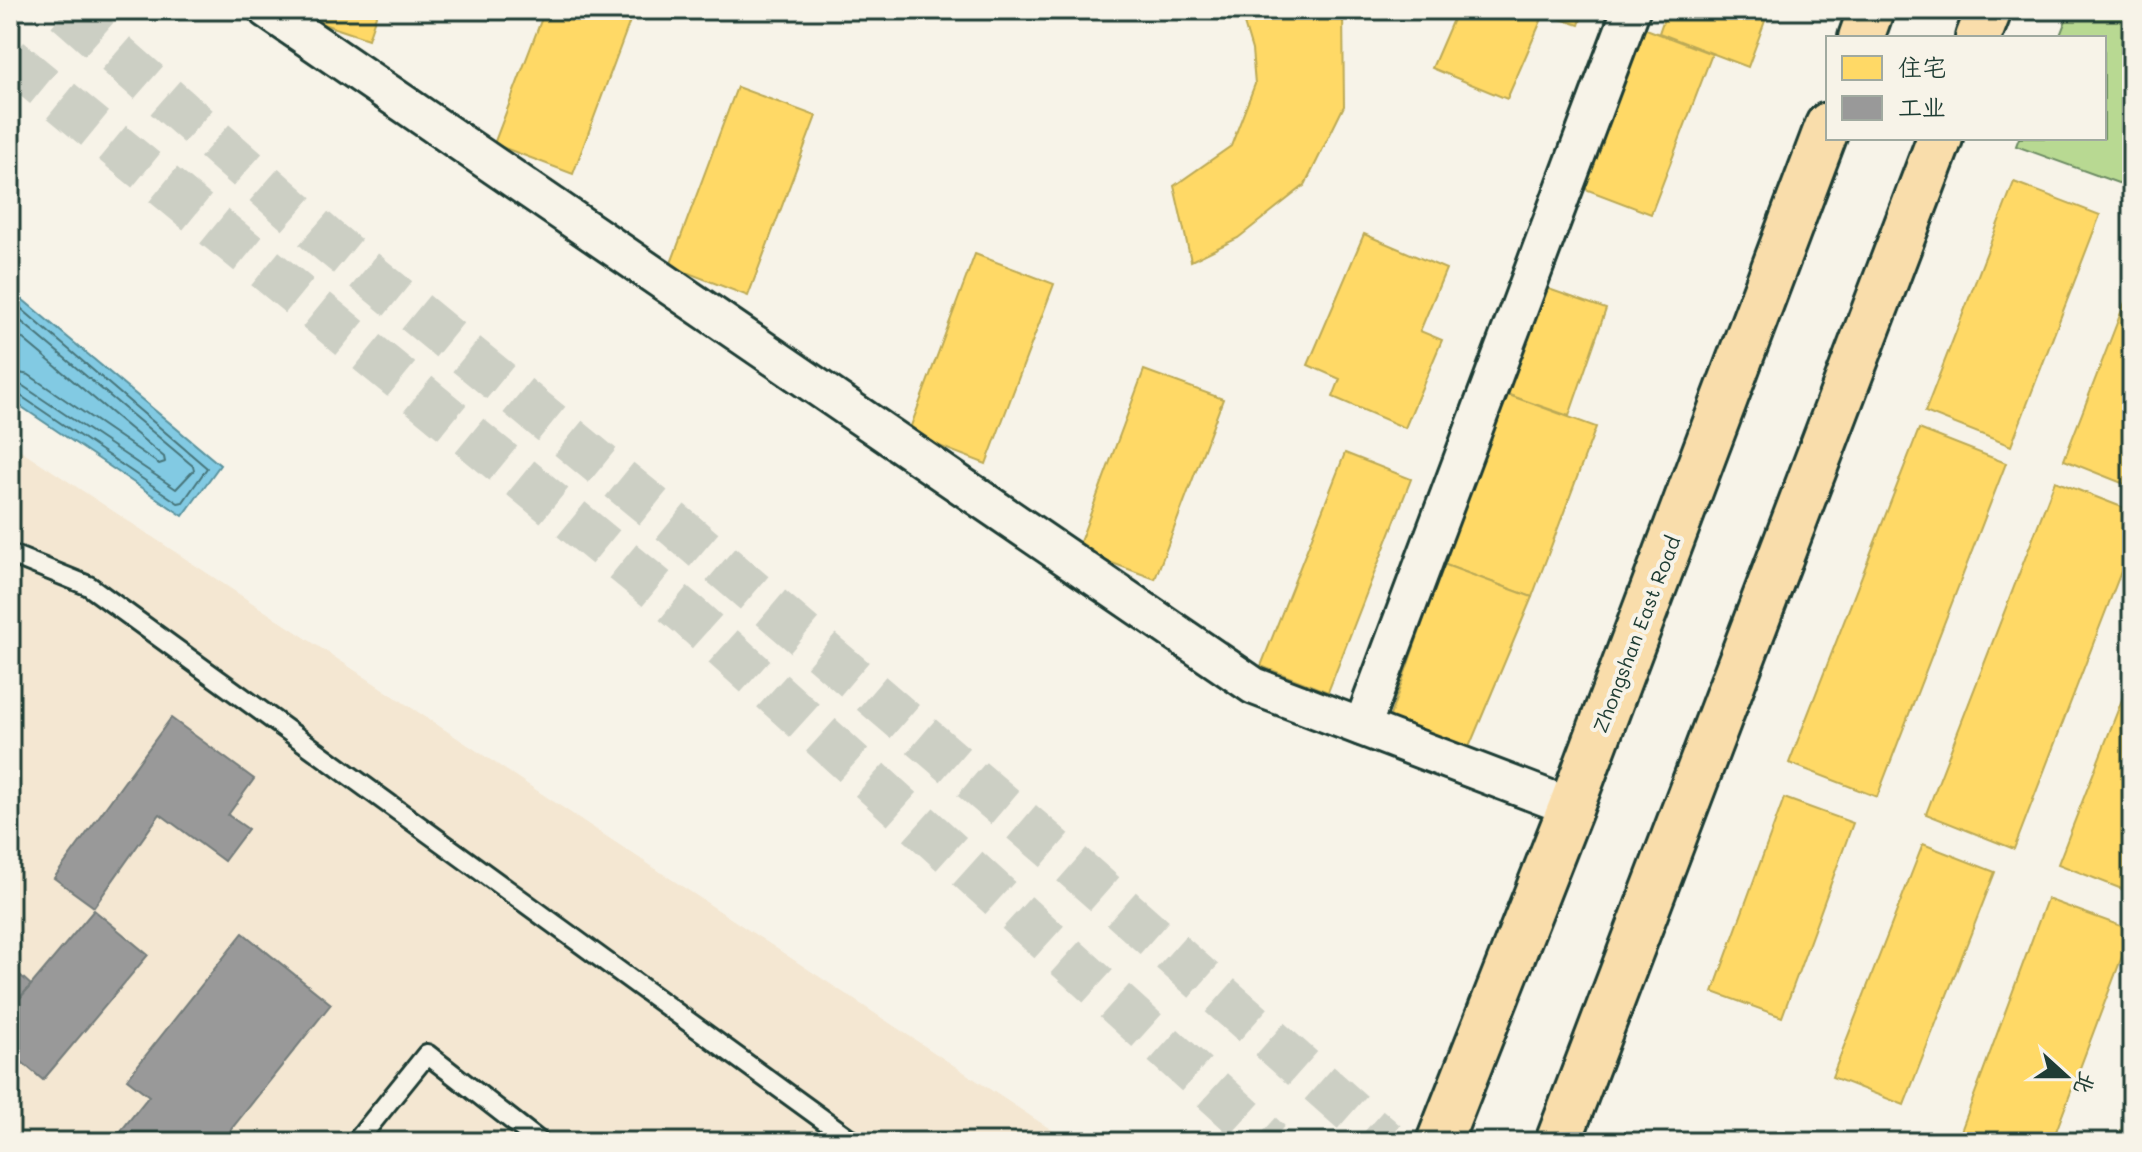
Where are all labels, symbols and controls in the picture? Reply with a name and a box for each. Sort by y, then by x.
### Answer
legend [1826,36,2106,140]
text: 住宅 [1898,51,1946,82]
text: 工业 [1898,91,1946,122]
street label: Zhongshan East Road [1586,532,1686,736]
north arrow [2026,1036,2106,1116]
text: 北 [2068,1068,2103,1099]

